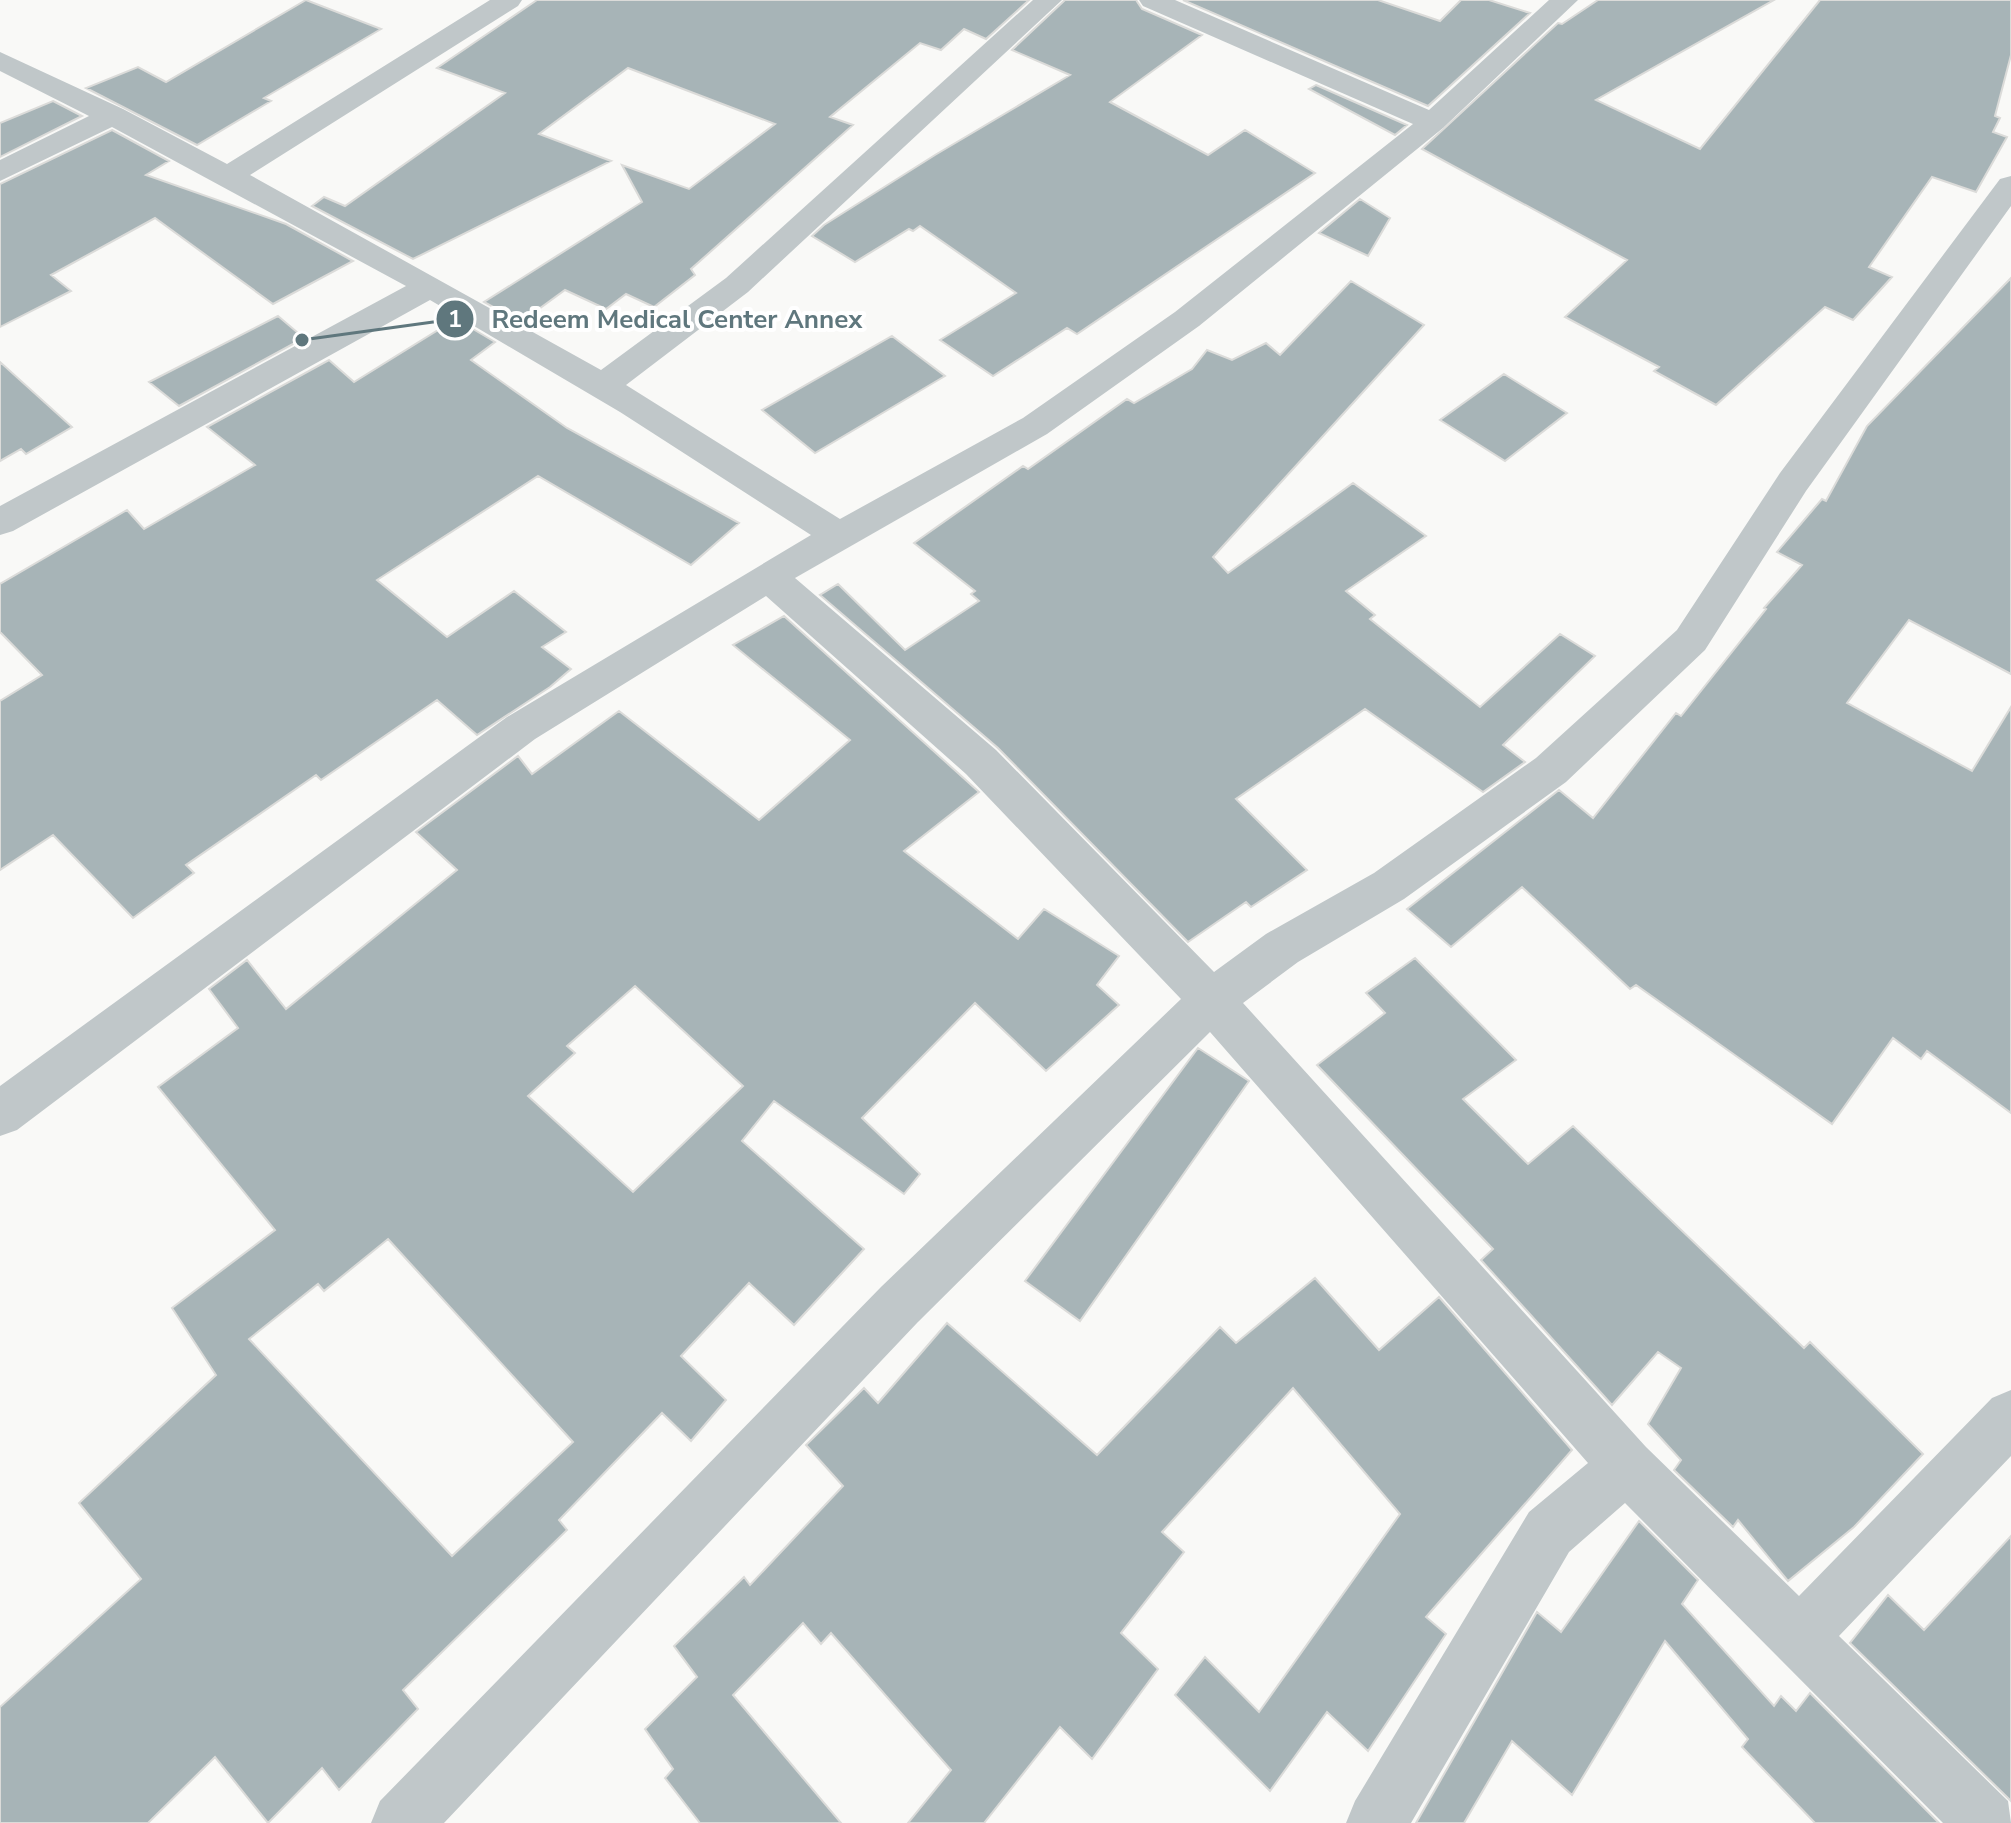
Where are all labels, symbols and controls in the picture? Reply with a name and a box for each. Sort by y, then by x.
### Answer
callout: Redeem Medical Center Annex [435,294,878,344]
text: Redeem Medical Center Annex [492,302,863,337]
text: 1 [448,303,462,335]

